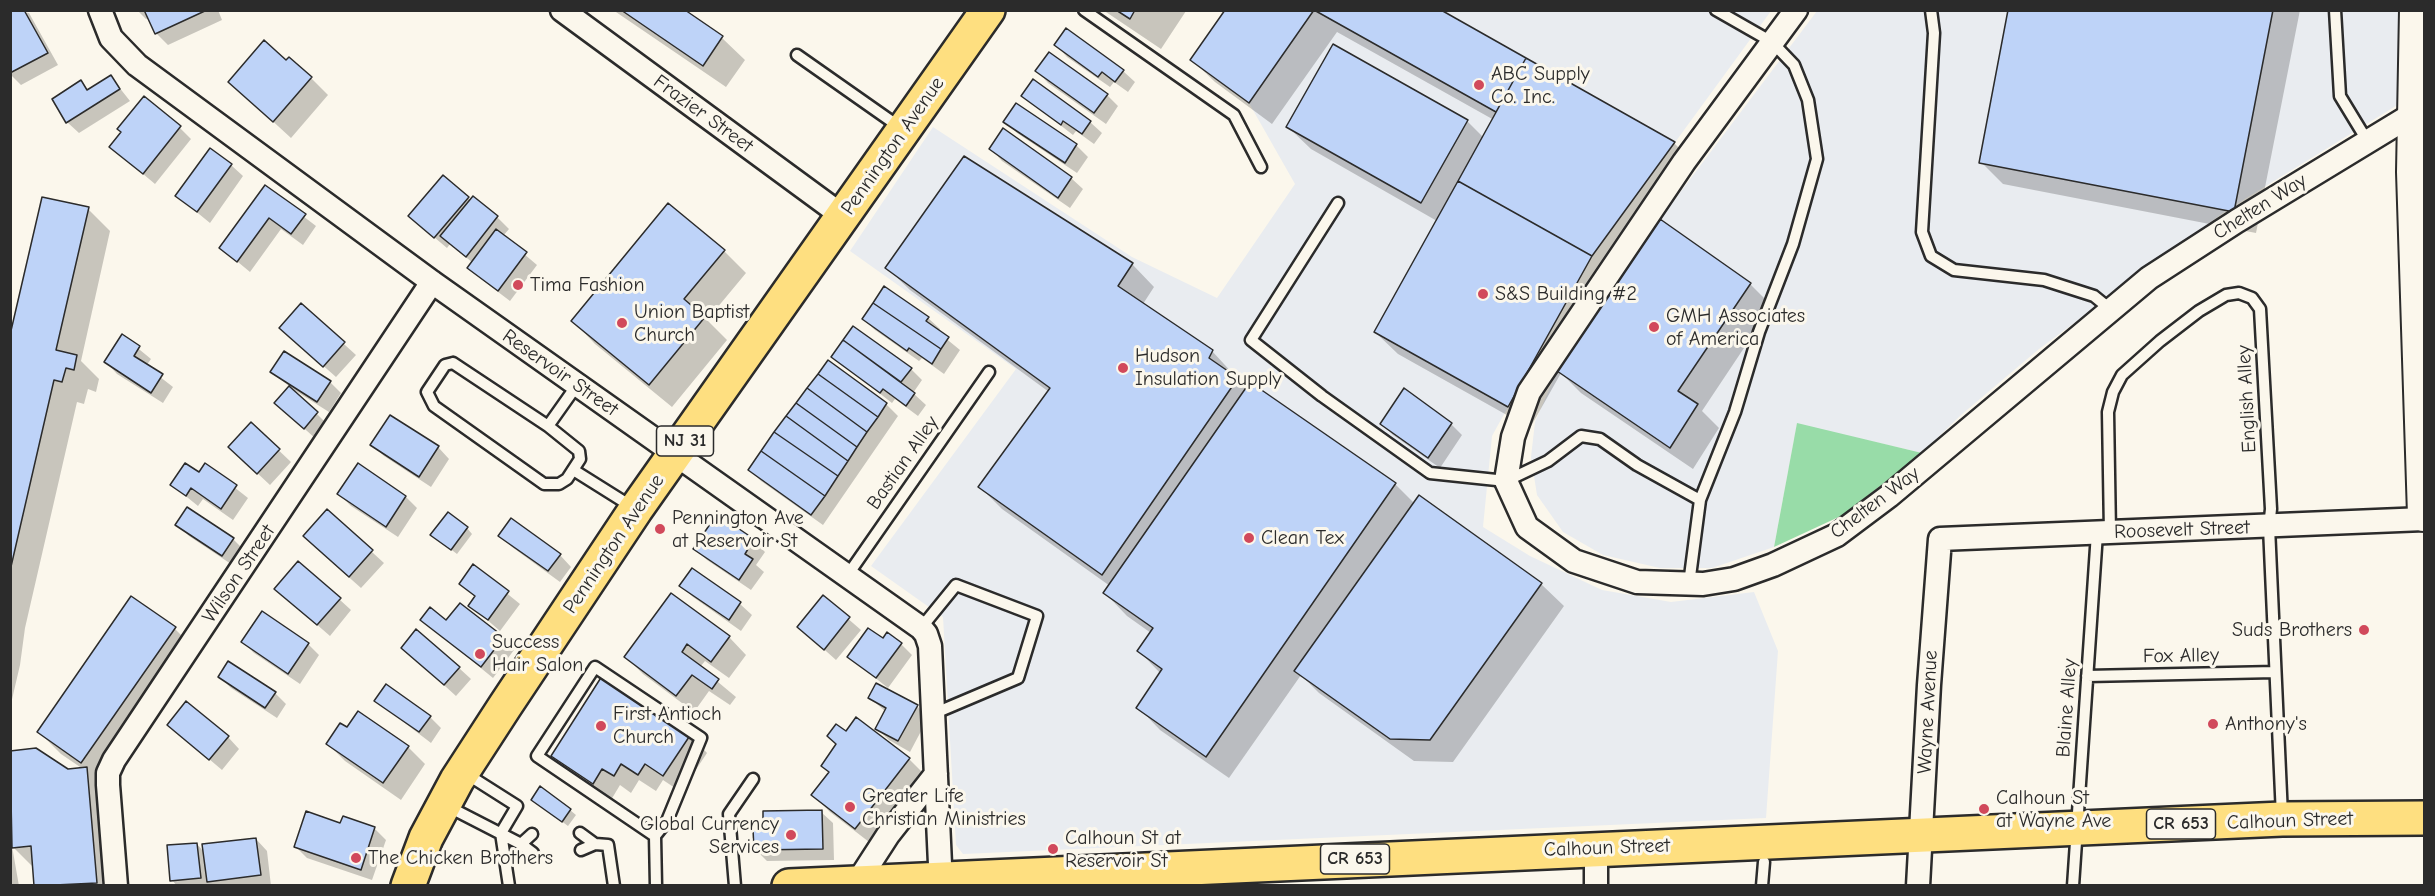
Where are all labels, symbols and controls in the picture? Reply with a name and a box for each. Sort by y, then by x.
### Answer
place label: ABC Supply Co. Inc. [1491,62,1590,109]
street label: Frazier Street [648,70,758,158]
street label: Pennington Avenue [836,72,950,220]
marker: ABC Supply Co. Inc. [1472,78,1486,92]
street label: Chelten Way [2209,169,2311,245]
place label: Tima Fashion [530,273,644,297]
marker: Tima Fashion [511,278,525,292]
place label: S&S Building #2 [1495,282,1637,306]
marker: S&S Building #2 [1476,287,1490,301]
place label: Union Baptist Church [634,300,749,347]
place label: GMH Associates of America [1666,304,1805,351]
marker: Union Baptist Church [615,316,629,330]
marker: GMH Associates of America [1647,320,1661,334]
street label: Reservoir Street [498,324,622,422]
place label: Hudson Insulation Supply [1135,344,1282,391]
street label: English Alley [2232,345,2262,453]
marker: Hudson Insulation Supply [1116,361,1130,375]
street label: Bastian Alley [862,412,944,514]
road number: NJ 31 [656,426,714,456]
street label: Chelten Way [1826,462,1924,544]
street label: Pennington Avenue [558,470,670,618]
place label: Pennington Ave at Reservoir St [672,506,804,553]
street label: Roosevelt Street [2114,516,2250,544]
street label: Wilson Street [197,520,281,628]
marker: Pennington Ave at Reservoir St [653,522,667,536]
place label: Clean Tex [1261,526,1344,550]
marker: Clean Tex [1242,531,1256,545]
place label: Suds Brothers [2232,618,2352,642]
marker: Suds Brothers [2357,623,2371,637]
place label: Success Hair Salon [492,630,583,677]
street label: Fox Alley [2143,643,2219,669]
marker: Success Hair Salon [473,647,487,661]
street label: Wayne Avenue [1913,650,1943,774]
street label: Blaine Alley [2052,658,2082,758]
place label: First Antioch Church [613,702,722,749]
place label: Anthony's [2225,712,2307,736]
marker: Anthony's [2206,717,2220,731]
marker: First Antioch Church [594,719,608,733]
place label: Greater Life Christian Ministries [862,784,1026,831]
place label: Calhoun St at Wayne Ave [1996,786,2111,833]
marker: Greater Life Christian Ministries [843,800,857,814]
marker: Calhoun St at Wayne Ave [1977,802,1991,816]
street label: Calhoun Street [2226,807,2354,835]
road number: CR 653 [2146,809,2216,839]
place label: Global Currency Services [640,812,779,859]
place label: Calhoun St at Reservoir St [1065,826,1181,873]
marker: Global Currency Services [784,828,798,842]
street label: Calhoun Street [1543,834,1671,862]
marker: Calhoun St at Reservoir St [1046,842,1060,856]
road number: CR 653 [1320,844,1390,874]
place label: The Chicken Brothers [368,846,553,870]
marker: The Chicken Brothers [349,851,363,865]

